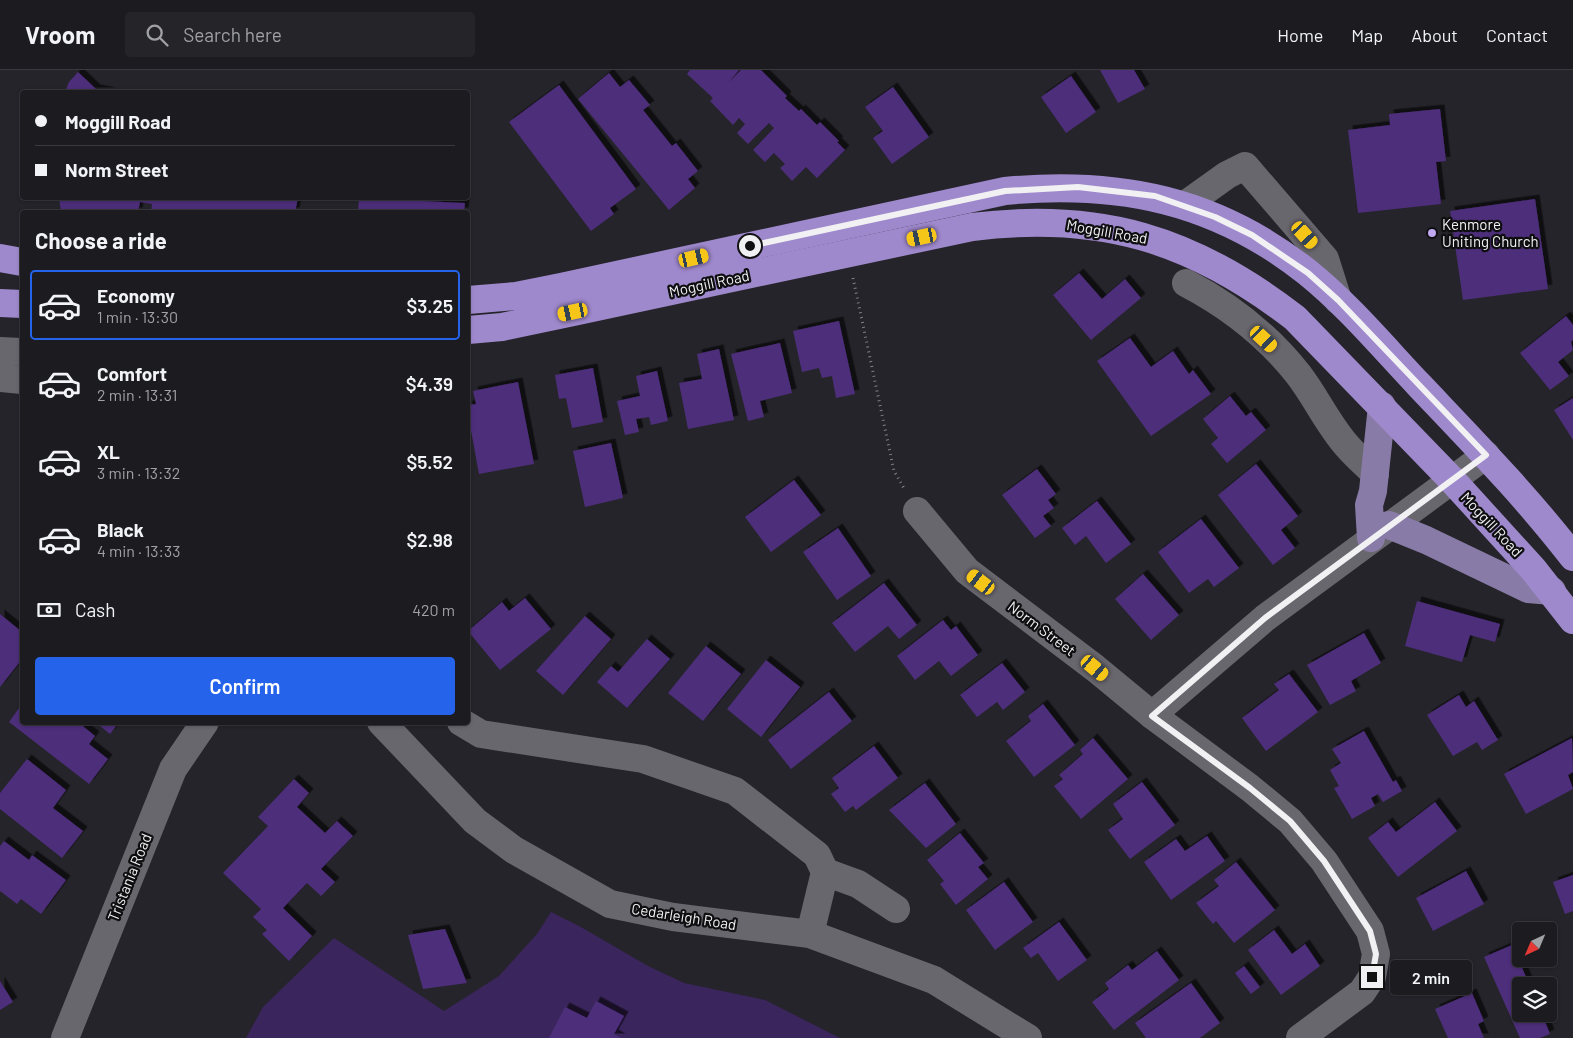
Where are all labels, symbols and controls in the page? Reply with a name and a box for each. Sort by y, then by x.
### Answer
search box [125,12,475,57]
text: Vroom [25,20,95,49]
icon: search [143,21,171,49]
text: Search here [183,23,282,46]
text: Home [1277,24,1323,46]
text: Map [1351,24,1383,46]
text: About [1411,24,1458,46]
text: Contact [1486,24,1548,46]
text: Moggill Road [65,110,171,133]
text: Norm Street [65,158,168,181]
street label: Moggill Road [1065,215,1149,247]
place label: Kenmore Uniting Church [1442,215,1539,250]
car [1289,219,1320,251]
text: Choose a ride [35,227,167,253]
car [905,227,938,247]
marker: Kenmore Uniting Church [1426,227,1438,239]
route start [739,235,761,257]
car [677,247,710,269]
street label: Moggill Road [667,266,751,300]
icon: car [37,283,82,328]
text: Economy [97,284,175,307]
text: $3.25 [406,294,453,317]
car [556,302,589,322]
text: 1 min · 13:30 [97,307,178,326]
car [1247,323,1280,355]
icon: car [37,361,82,406]
text: Comfort [97,362,167,385]
text: $4.39 [406,372,453,395]
text: 2 min · 13:31 [97,385,177,404]
icon: car [37,439,82,484]
text: XL [97,440,120,463]
text: $5.52 [406,450,453,473]
text: 3 min · 13:32 [97,463,180,482]
street label: Moggill Road [1458,488,1526,560]
icon: car [37,517,82,562]
text: Black [97,518,144,541]
text: $2.98 [406,528,453,551]
text: 4 min · 13:33 [97,541,180,560]
car [964,567,997,597]
icon: cash [35,596,63,624]
street label: Norm Street [1005,597,1079,659]
text: Cash [75,598,116,621]
text: 420 m [412,600,455,619]
car [1078,653,1111,683]
button: Confirm [35,657,455,715]
street label: Tristania Road [103,830,155,924]
street label: Cedarleigh Road [630,899,738,933]
north arrow [1512,922,1558,968]
map controls [1512,922,1557,1022]
callout: 2 min [1390,960,1472,994]
route end [1361,966,1383,988]
text: 2 min [1412,968,1450,987]
button: layers [1512,977,1557,1022]

